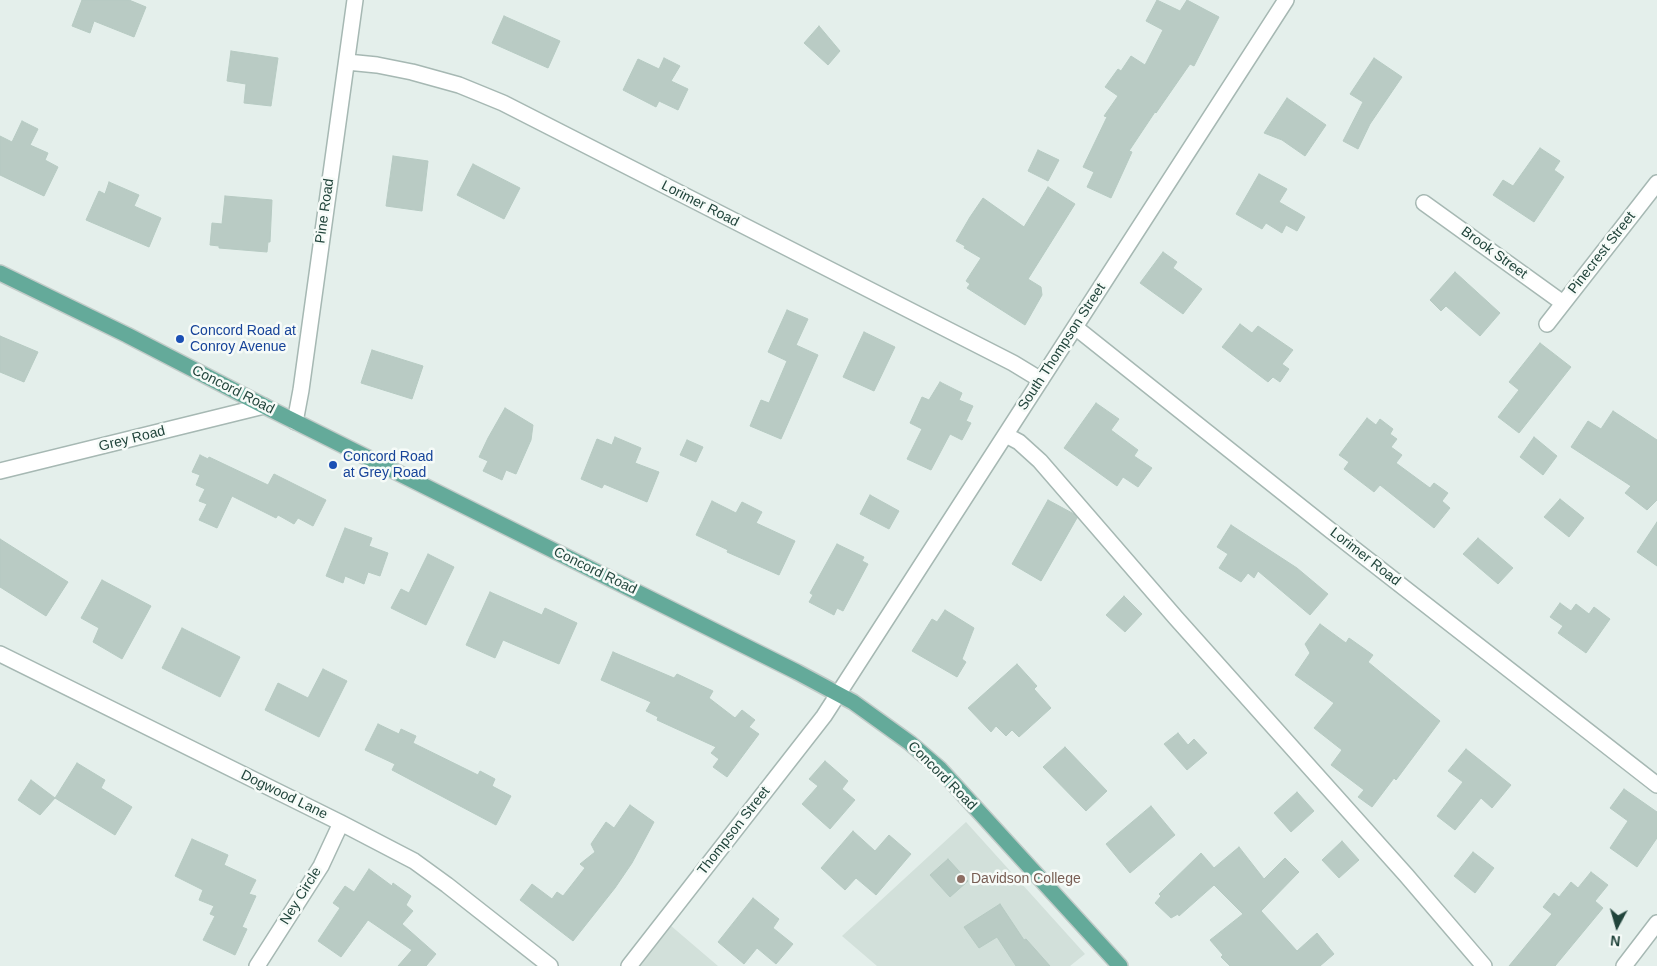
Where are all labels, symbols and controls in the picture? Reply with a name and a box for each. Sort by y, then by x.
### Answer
street label: Pine Road [312,177,338,245]
street label: Lorimer Road [658,177,742,231]
street label: Pinecrest Street [1565,209,1639,297]
street label: Brook Street [1458,223,1530,283]
street label: South Thompson Street [1015,280,1109,414]
place label: Concord Road at Conroy Avenue [190,323,296,356]
marker: Concord Road at Conroy Avenue [174,333,186,345]
street label: Concord Road [189,362,277,418]
street label: Grey Road [97,423,167,455]
place label: Concord Road at Grey Road [343,449,433,482]
marker: Concord Road at Grey Road [327,459,339,471]
street label: Lorimer Road [1326,524,1404,590]
street label: Concord Road [551,544,639,598]
street label: Concord Road [904,738,980,814]
street label: Dogwood Lane [238,767,330,823]
street label: Thompson Street [694,784,774,878]
street label: Ney Circle [277,864,325,928]
place label: Davidson College [971,871,1081,887]
marker: Davidson College [955,873,967,885]
north arrow [1592,901,1642,951]
text: N [1610,932,1621,949]

